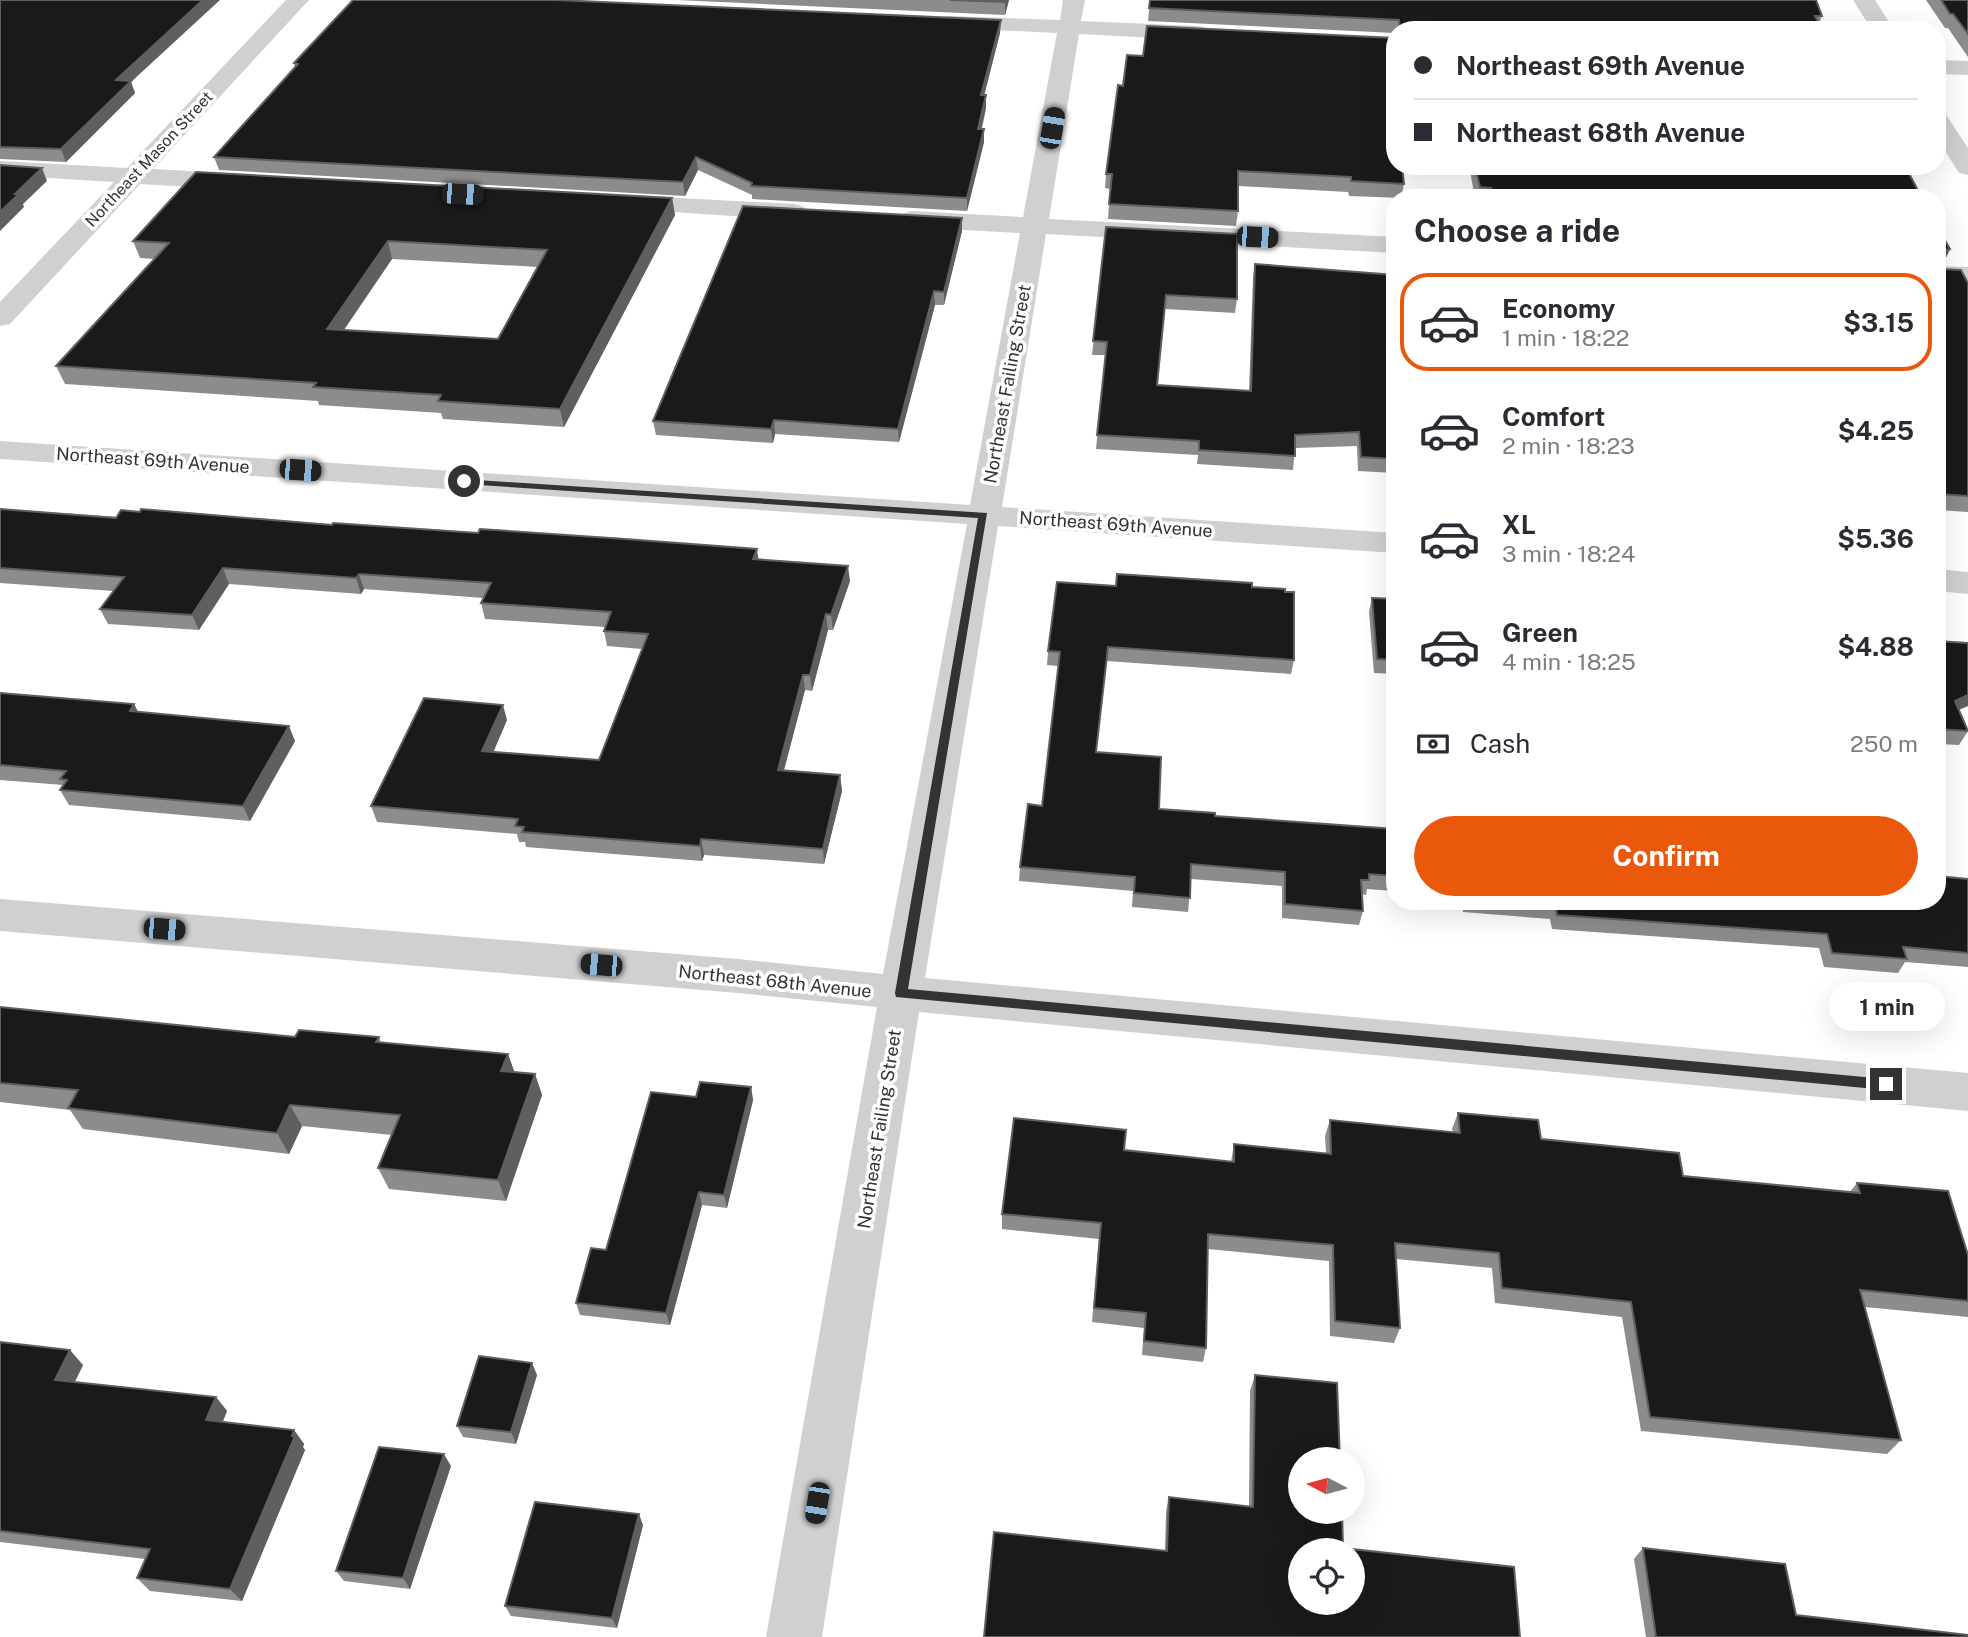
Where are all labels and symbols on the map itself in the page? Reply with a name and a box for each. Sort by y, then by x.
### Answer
street label: Northeast Mason Street [81,87,217,231]
car [1039,105,1066,151]
car [441,182,484,206]
car [1236,225,1279,249]
street label: Northeast Failing Street [979,283,1035,485]
street label: Northeast 69th Avenue [56,443,250,477]
car [279,458,322,482]
route start [448,465,480,497]
street label: Northeast 69th Avenue [1019,507,1213,541]
car [143,917,186,941]
car [580,953,623,977]
street label: Northeast 68th Avenue [677,960,873,1002]
callout: 1 min [1828,982,1944,1032]
street label: Northeast Failing Street [853,1028,905,1230]
route end [1870,1068,1902,1100]
north arrow [1288,1447,1365,1524]
car [804,1481,831,1525]

